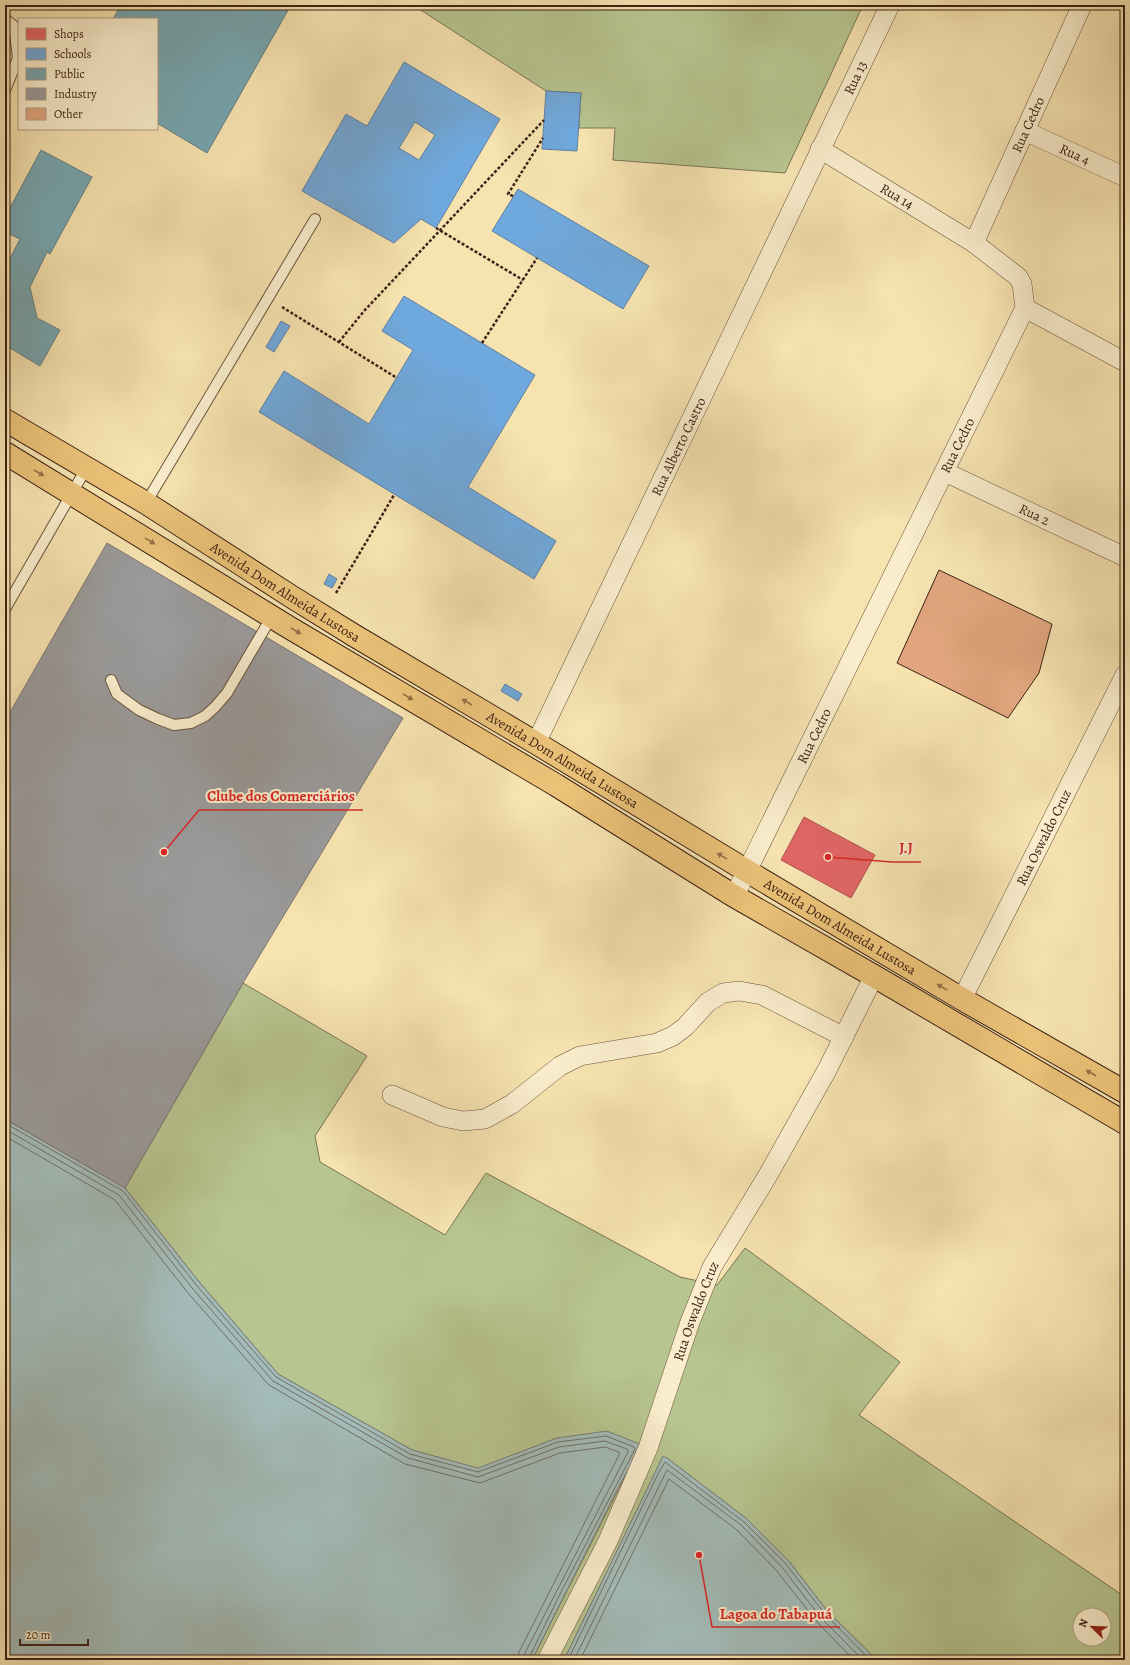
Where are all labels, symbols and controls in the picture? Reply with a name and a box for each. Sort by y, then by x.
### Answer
legend [18,18,158,130]
text: Shops [54,26,84,42]
text: Schools [54,46,91,62]
street label: Rua 13 [839,57,872,98]
text: Public [54,66,85,82]
text: Industry [54,86,97,102]
street label: Rua Cedro [1007,94,1049,156]
text: Other [54,106,83,122]
street label: Rua 4 [1057,139,1093,170]
street label: Rua 14 [876,179,917,214]
street label: Rua Alberto Castro [647,394,711,499]
street label: Rua Cedro [936,415,979,476]
one-way arrow [33,470,45,477]
street label: Rua 2 [1016,499,1053,530]
one-way arrow [145,537,155,545]
street label: Avenida Dom Almeida Lustosa [206,537,364,647]
one-way arrow [290,628,302,635]
one-way arrow [402,694,414,701]
one-way arrow [462,698,472,706]
street label: Rua Cedro [793,705,836,767]
street label: Avenida Dom Almeida Lustosa [482,706,642,813]
callout: Clube dos Comerciários [199,783,363,810]
text: Clube dos Comerciários [207,786,355,806]
street label: Rua Oswaldo Cruz [1012,786,1076,889]
callout: J.J [892,835,921,862]
text: J.J [899,838,913,858]
one-way arrow [717,852,727,860]
street label: Avenida Dom Almeida Lustosa [760,874,920,980]
one-way arrow [936,984,948,991]
one-way arrow [1085,1070,1097,1076]
street label: Rua Oswaldo Cruz [669,1258,723,1363]
callout: Lagoa do Tabapuá [712,1600,840,1627]
text: Lagoa do Tabapuá [720,1604,833,1624]
north arrow [1072,1607,1112,1647]
text: N [1075,1617,1092,1630]
scale bar [20,1621,88,1647]
text: 20 m [26,1627,50,1643]

